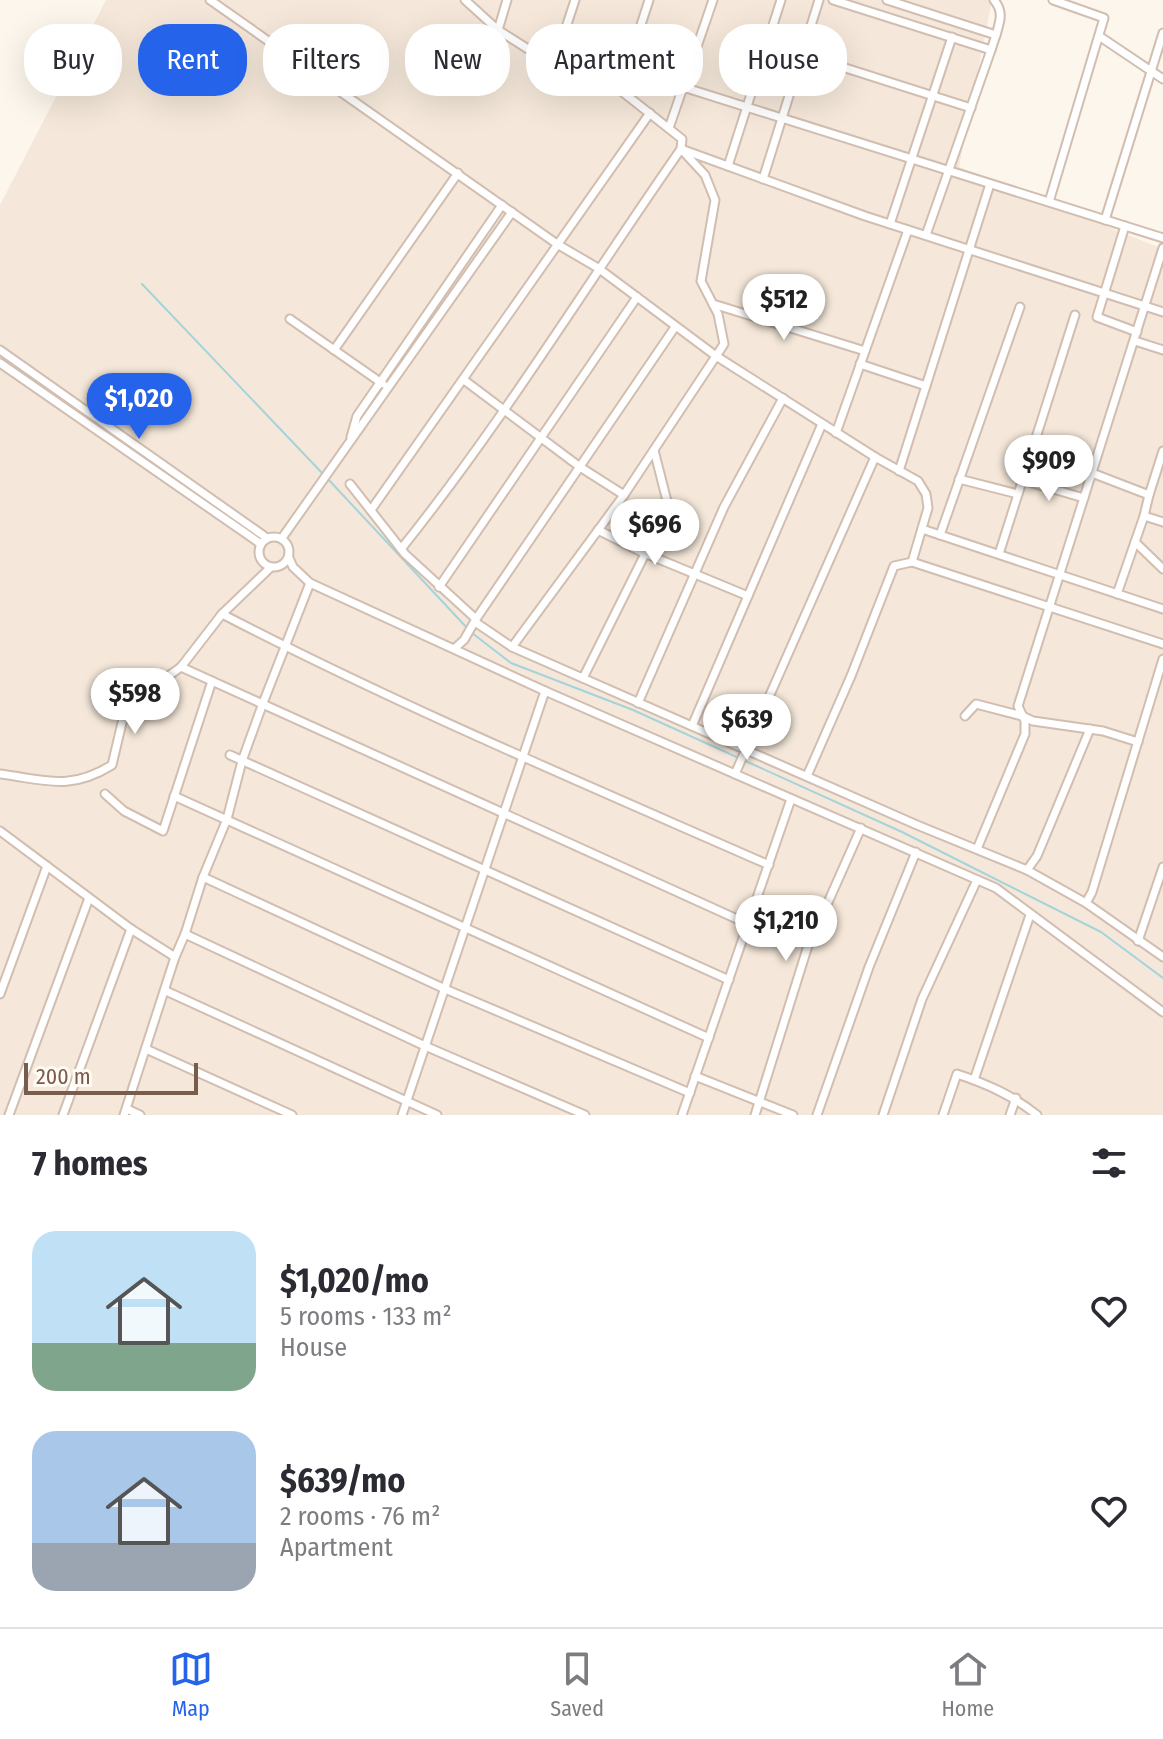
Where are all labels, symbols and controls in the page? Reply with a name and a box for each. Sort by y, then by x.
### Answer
chip: Buy [24,24,122,96]
chip: Rent [138,24,247,96]
chip: Filters [263,24,389,96]
chip: New [405,24,510,96]
chip: Apartment [526,24,703,96]
chip: House [719,24,847,96]
pin: $512 [737,274,831,342]
text: $512 [760,284,808,315]
pin: $1,020 [74,373,204,441]
text: $1,020 [105,383,173,414]
pin: $909 [1002,435,1096,503]
text: $909 [1022,445,1076,476]
pin: $696 [608,499,702,567]
text: $696 [628,509,682,540]
pin: $598 [88,668,182,736]
text: $598 [109,678,161,709]
pin: $639 [700,694,794,762]
text: $639 [721,704,773,735]
pin: $1,210 [721,895,851,963]
text: $1,210 [753,905,819,936]
scale bar [24,1059,198,1095]
text: 200 m [36,1063,91,1090]
icon: filters [1087,1141,1131,1185]
text: 7 homes [32,1143,148,1184]
text: $1,020/mo [280,1260,429,1301]
icon: home [96,1263,192,1359]
icon: heart [1087,1289,1131,1333]
text: 5 rooms · 133 m² [280,1301,452,1332]
text: House [280,1332,347,1363]
text: $639/mo [280,1460,405,1501]
icon: home [96,1463,192,1559]
icon: heart [1087,1489,1131,1533]
text: 2 rooms · 76 m² [280,1501,440,1532]
text: Apartment [280,1532,393,1563]
tab: Map [169,1647,213,1722]
tab: Saved [550,1647,604,1722]
tab: Home [942,1647,994,1722]

